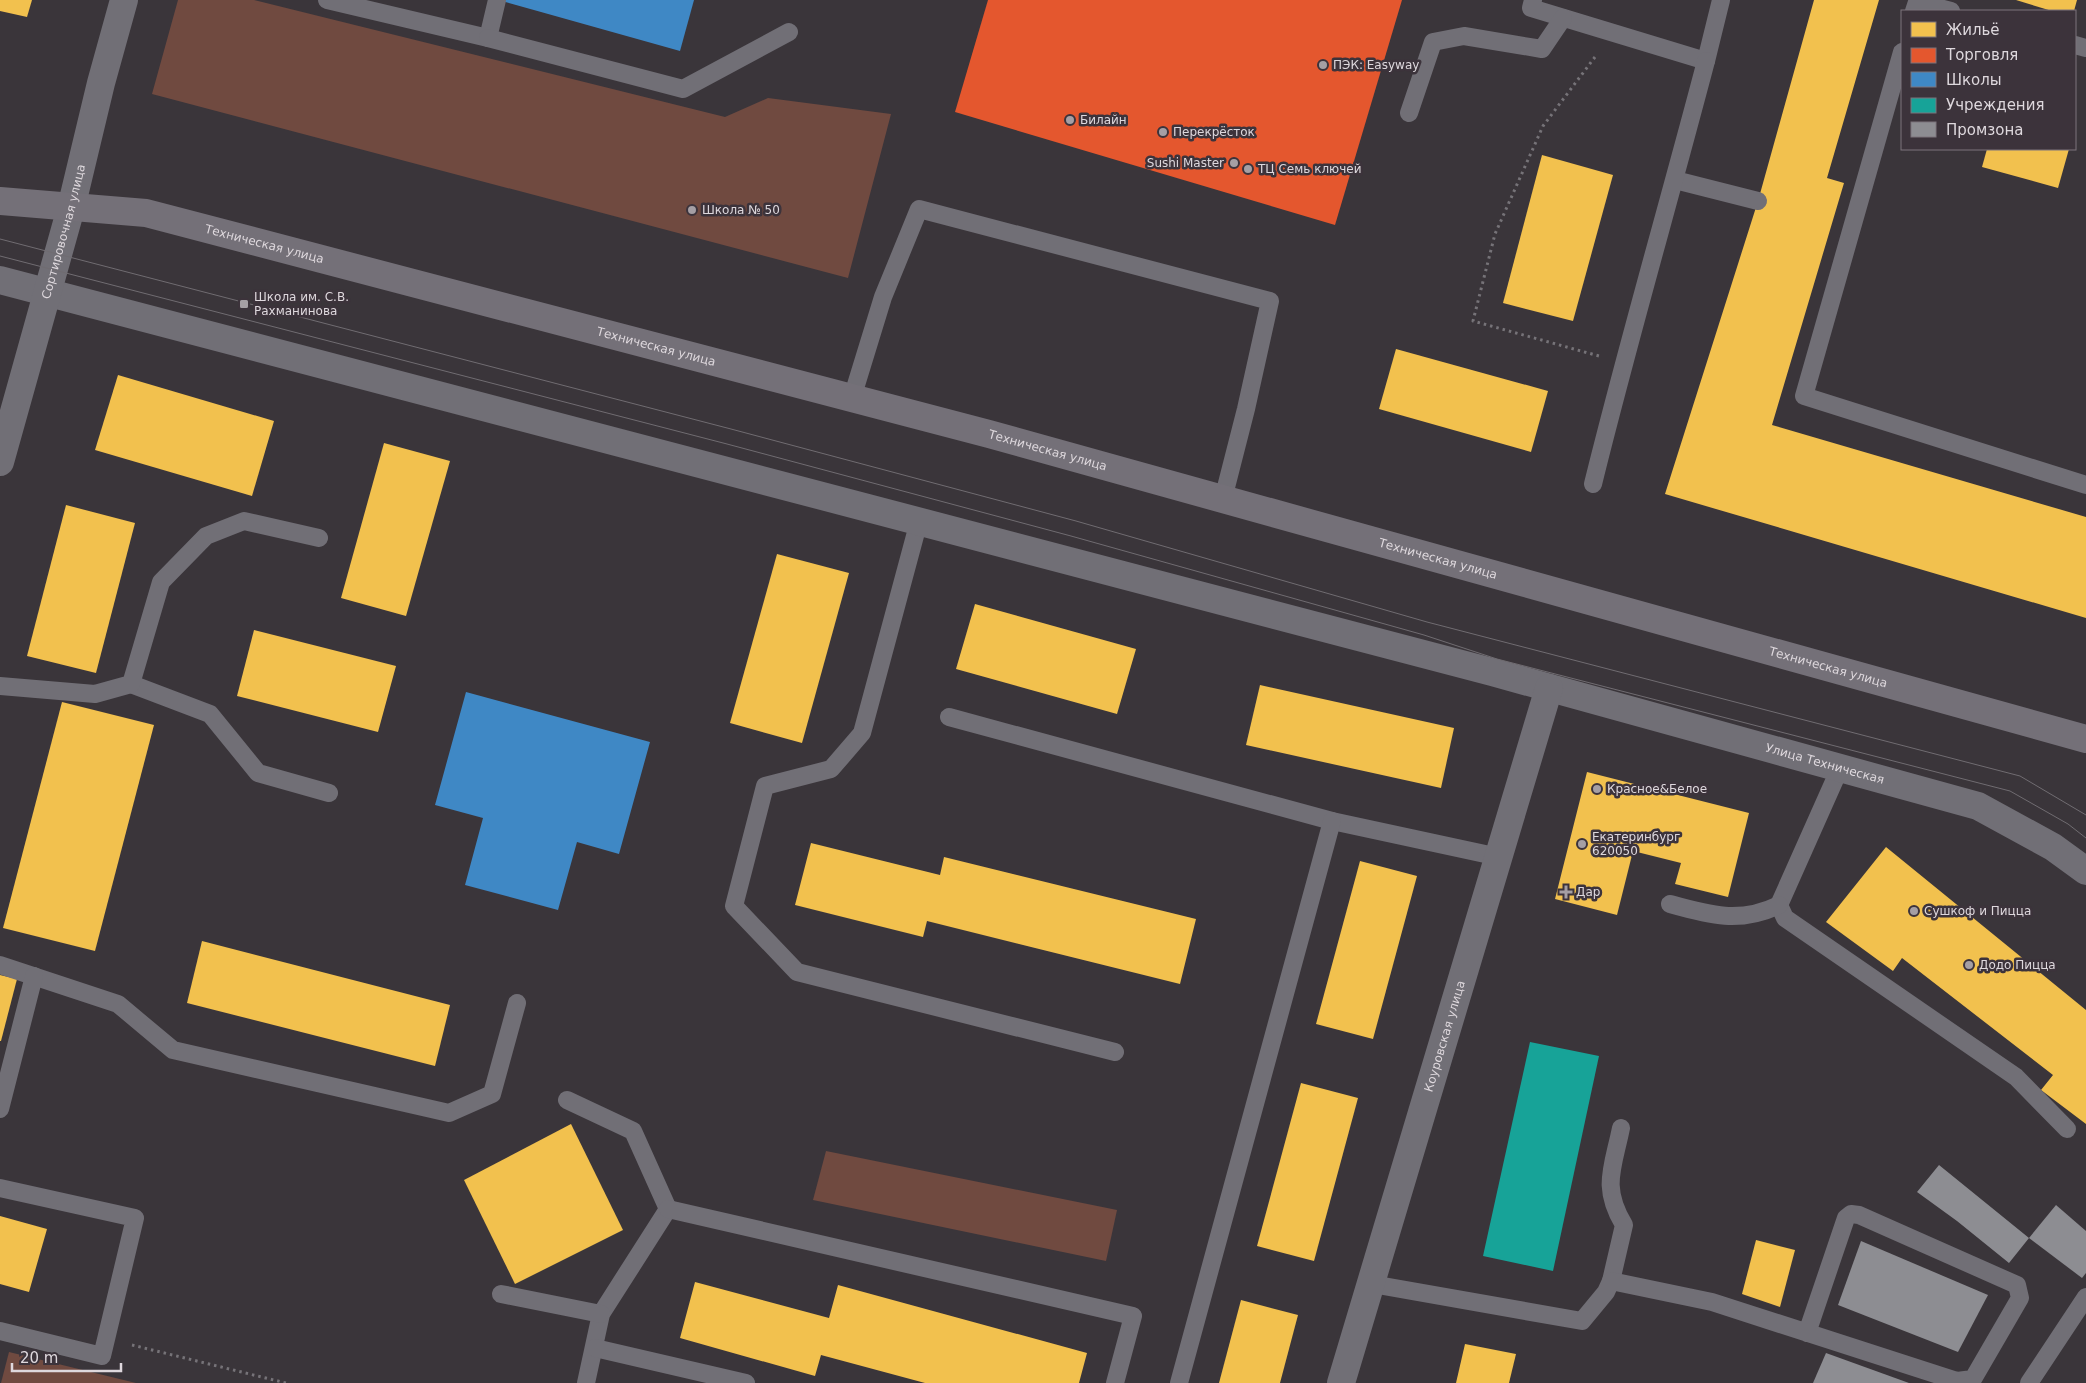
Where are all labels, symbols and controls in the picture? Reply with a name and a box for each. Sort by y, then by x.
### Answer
legend [1901,10,2076,150]
text: Жильё [1946,21,2000,39]
text: Торговля [1945,46,2018,64]
place label: ПЭК: Easyway [1333,58,1419,72]
marker: ПЭК: Easyway [1317,59,1329,71]
text: Школы [1946,71,2002,89]
text: Учреждения [1946,96,2044,114]
place label: Билайн [1080,113,1127,127]
marker: Билайн [1064,114,1076,126]
text: Промзона [1946,121,2023,139]
place label: Перекрёсток [1173,125,1255,139]
marker: Перекрёсток [1157,126,1169,138]
place label: Sushi Master [1147,156,1224,170]
marker: Sushi Master [1228,157,1240,169]
place label: ТЦ Семь ключей [1257,162,1361,176]
street label: Сортировочная улица [39,163,88,301]
marker: ТЦ Семь ключей [1242,163,1254,175]
place label: Школа № 50 [702,203,780,217]
marker: Школа № 50 [686,204,698,216]
street label: Техническая улица [203,222,325,266]
place label: Школа им. С.В. Рахманинова [254,290,349,318]
marker: Школа им. С.В. Рахманинова [238,298,250,310]
street label: Техническая улица [594,324,717,369]
street label: Техническая улица [986,427,1109,473]
street label: Техническая улица [1376,535,1499,582]
street label: Техническая улица [1766,644,1889,690]
street label: Улица Техническая [1764,741,1886,787]
place label: Красное&Белое [1607,782,1707,796]
marker: Красное&Белое [1591,783,1603,795]
place label: Екатеринбург 620050 [1592,830,1680,858]
marker: Екатеринбург 620050 [1576,838,1588,850]
place label: Дар [1576,885,1600,899]
marker: Дар [1560,886,1572,898]
place label: Сушкоф и Пицца [1924,904,2031,918]
marker: Сушкоф и Пицца [1908,905,1920,917]
place label: Додо Пицца [1979,958,2056,972]
marker: Додо Пицца [1963,959,1975,971]
street label: Коуровская улица [1422,979,1468,1093]
scale bar [12,1340,121,1372]
text: 20 m [20,1349,58,1367]

